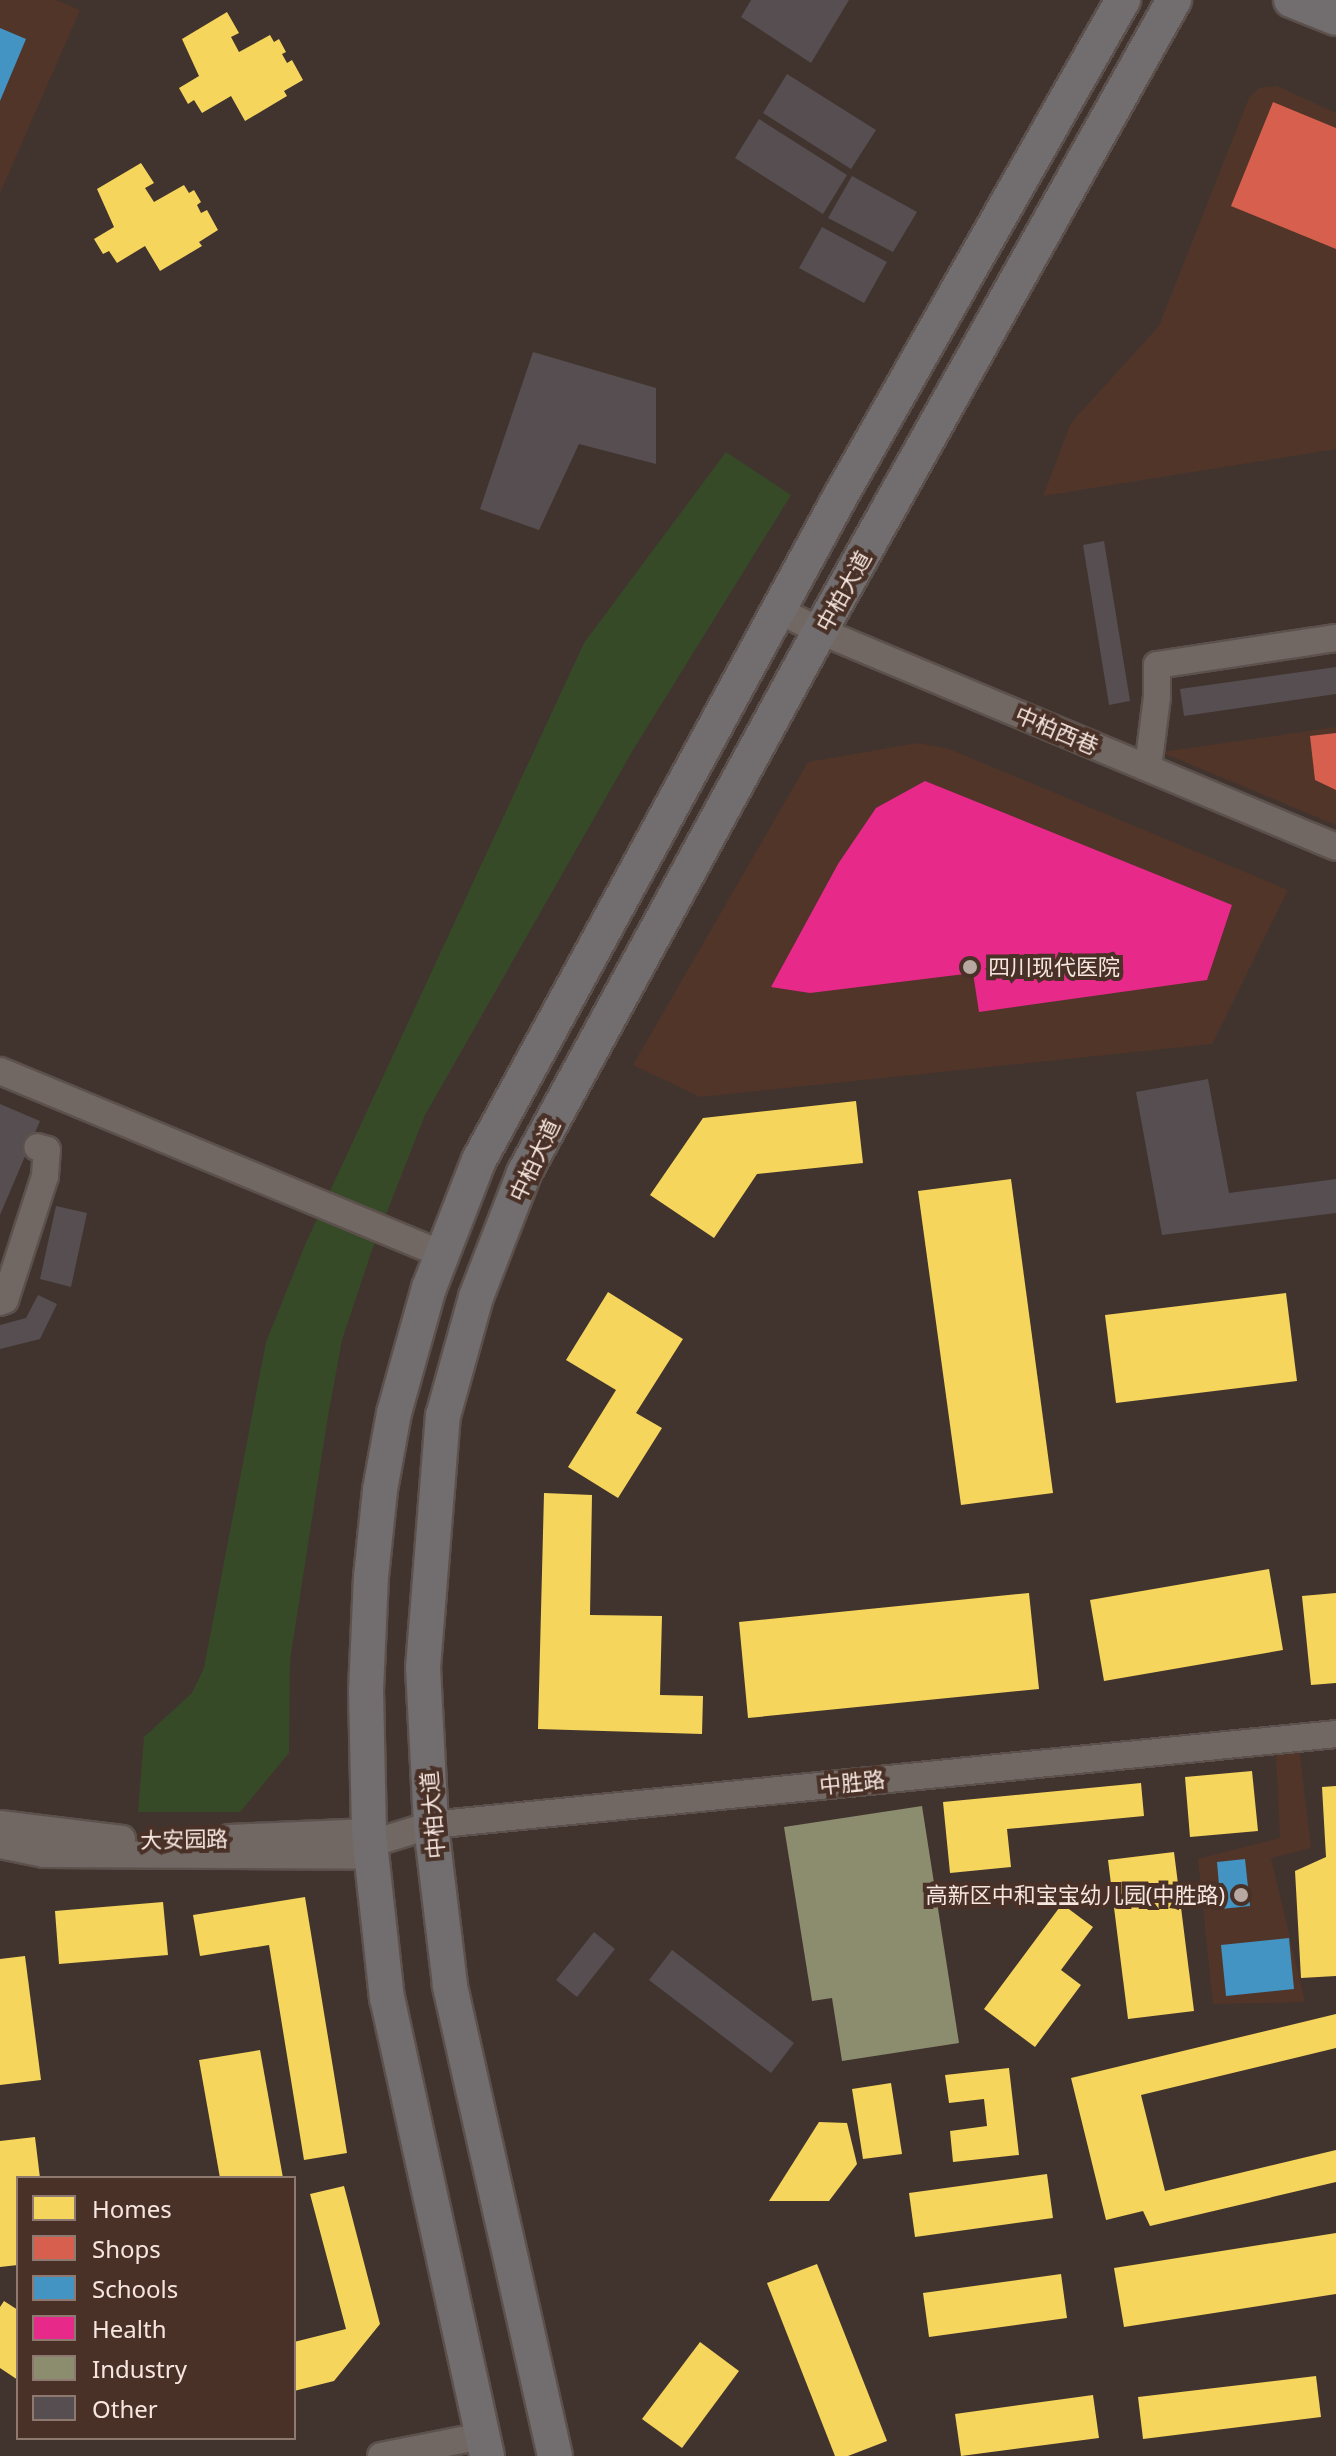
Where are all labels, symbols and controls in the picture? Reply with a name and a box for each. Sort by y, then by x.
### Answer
street label: 中柏大道 [810,546,876,636]
street label: 中柏西巷 [1011,701,1103,759]
place label: 四川现代医院 [988,954,1120,980]
marker: 四川现代医院 [959,956,981,978]
street label: 中柏大道 [503,1115,565,1205]
street label: 中胜路 [818,1765,886,1799]
street label: 中柏大道 [415,1770,449,1860]
street label: 大安园路 [140,1825,228,1853]
place label: 高新区中和宝宝幼儿园(中胜路) [926,1882,1225,1908]
marker: 高新区中和宝宝幼儿园(中胜路) [1232,1886,1250,1904]
legend [16,2176,296,2440]
text: Homes [92,2192,172,2225]
text: Shops [92,2232,161,2265]
text: Schools [92,2272,178,2305]
text: Health [92,2312,166,2345]
text: Industry [92,2352,187,2385]
text: Other [92,2392,158,2425]

